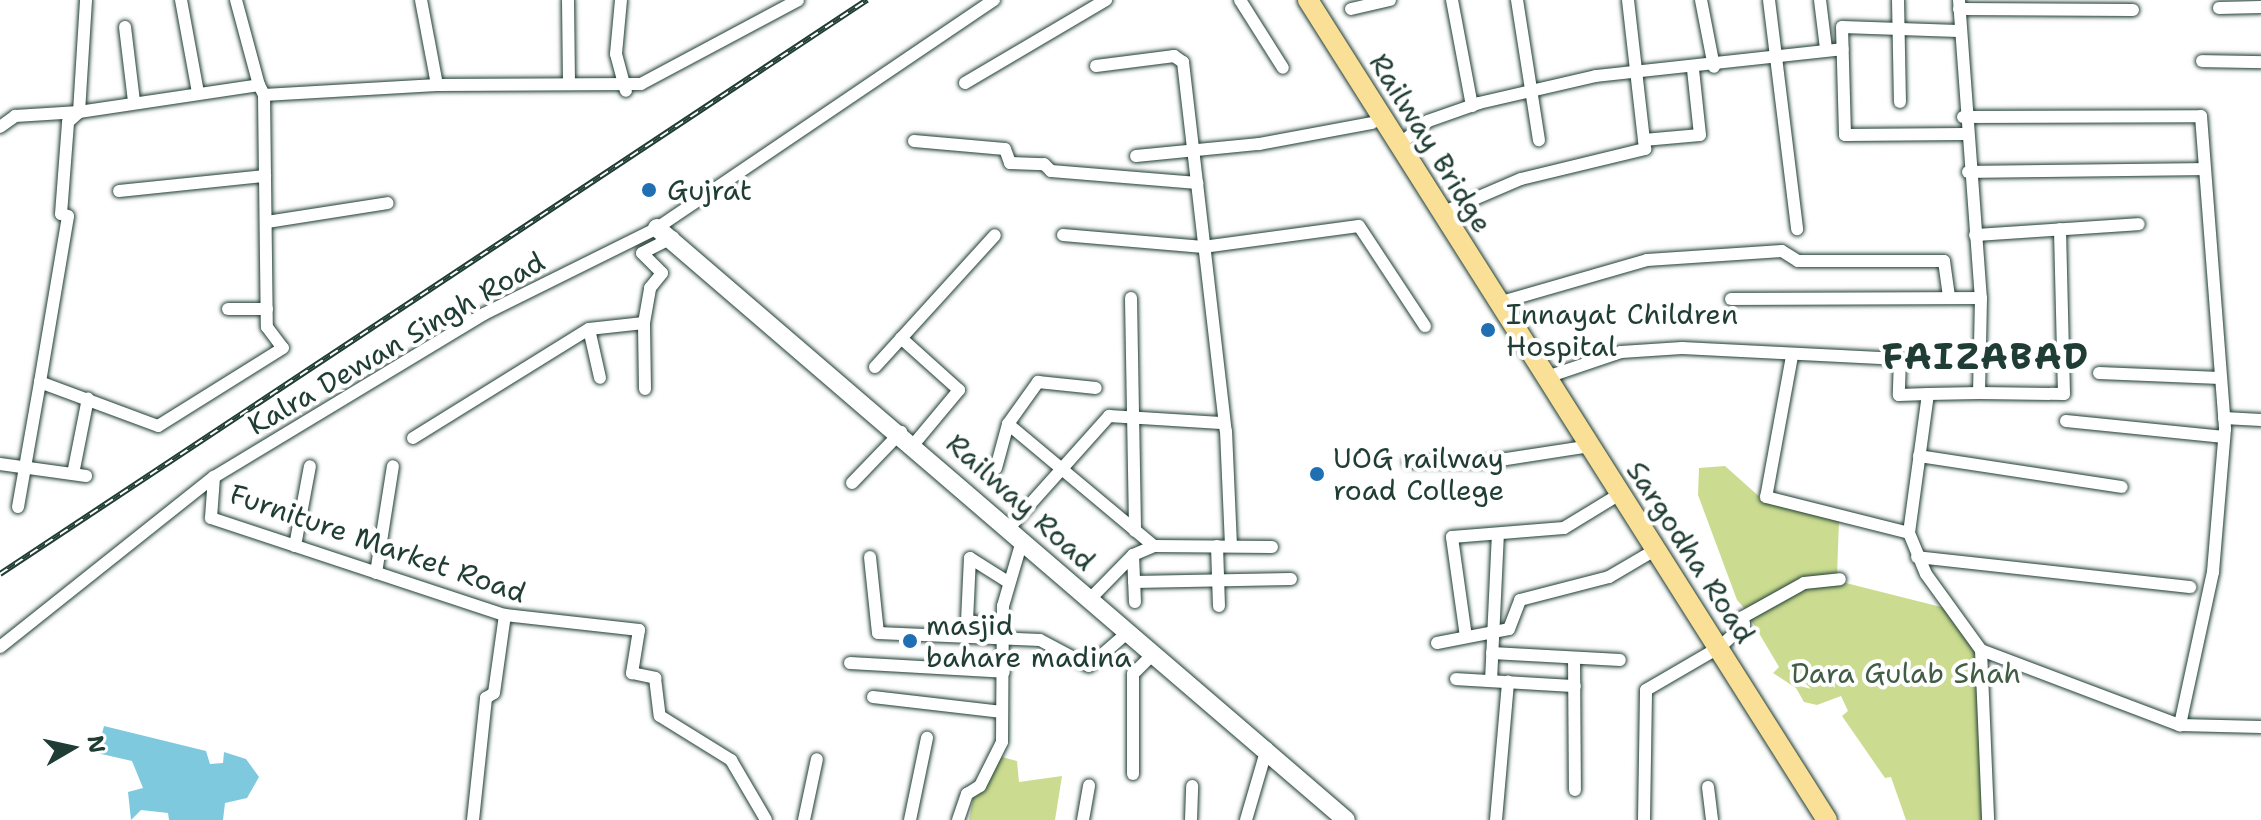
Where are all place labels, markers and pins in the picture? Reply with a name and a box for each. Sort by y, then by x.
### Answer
place label: Gujrat [667,173,752,207]
marker: Gujrat [638,179,660,201]
place label: Innayat Children Hospital [1506,297,1738,363]
marker: Innayat Children Hospital [1477,319,1499,341]
place label: UOG railway road College [1333,441,1504,507]
marker: UOG railway road College [1308,465,1326,483]
place label: masjid bahare madina [926,608,1132,674]
marker: masjid bahare madina [901,632,919,650]

